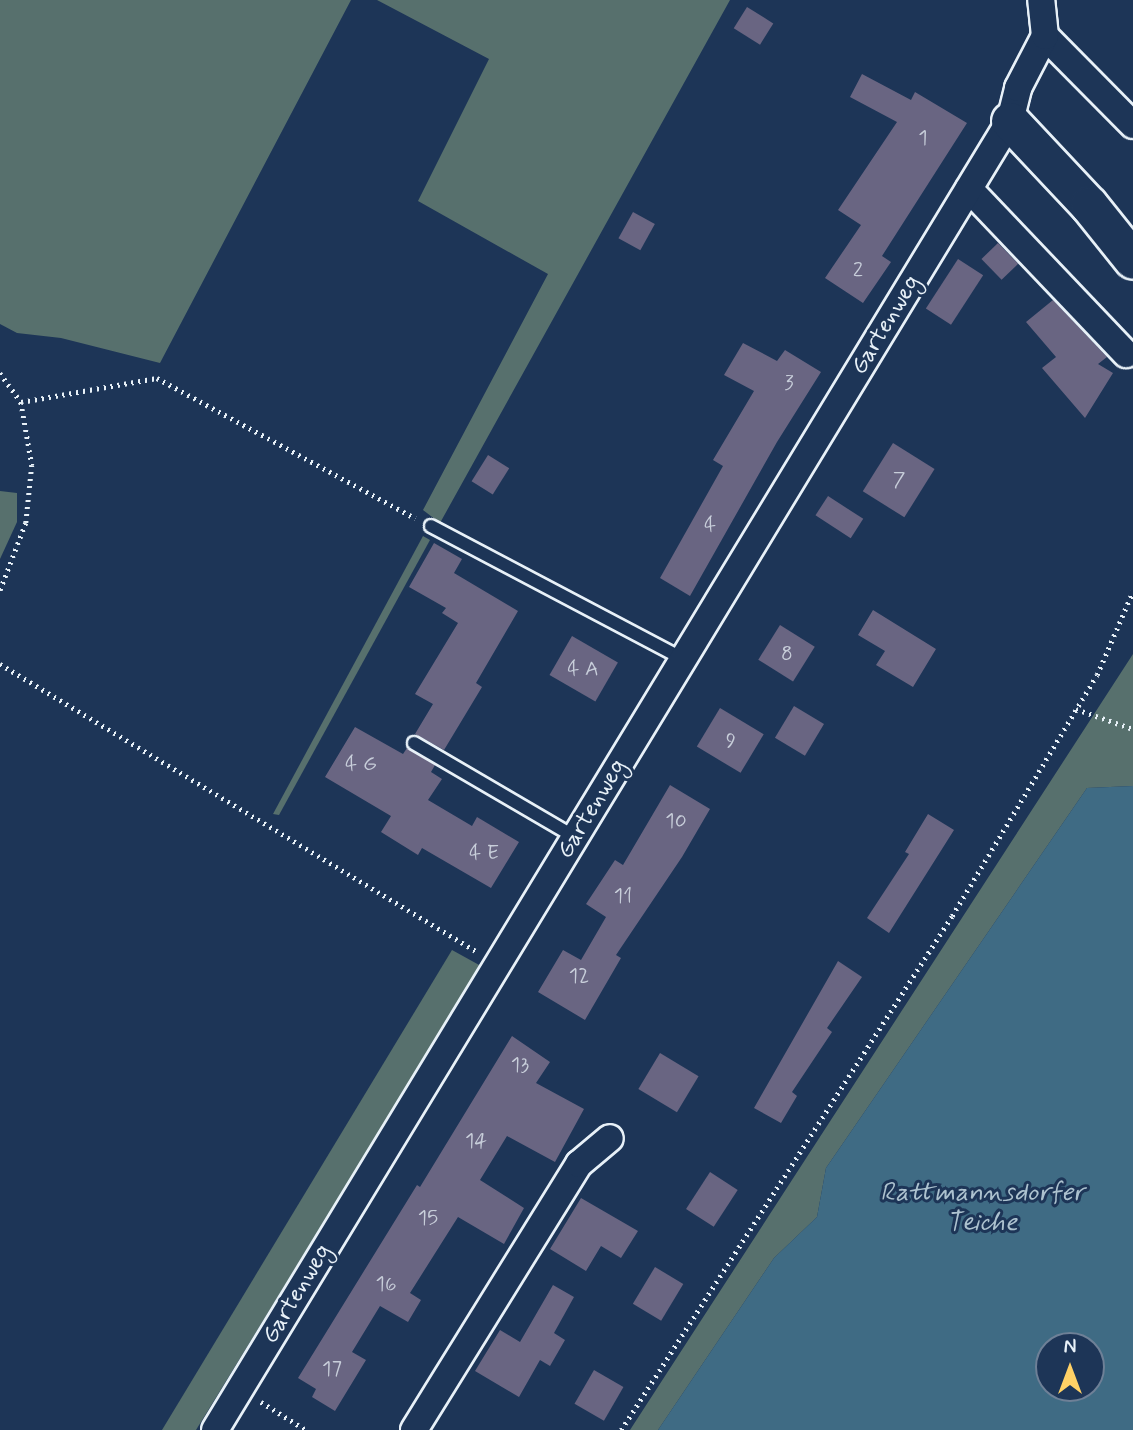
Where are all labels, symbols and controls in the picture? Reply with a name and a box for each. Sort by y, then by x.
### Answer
house number: 1 [918,125,928,151]
house number: 2 [853,257,863,283]
street label: Gartenweg [845,270,927,380]
house number: 3 [784,370,794,396]
house number: 7 [893,467,905,493]
house number: 4 [704,512,716,538]
house number: 8 [781,641,793,667]
house number: 4 A [567,656,599,682]
house number: 9 [726,728,736,754]
house number: 4 G [345,751,377,777]
street label: Gartenweg [551,754,633,864]
house number: 10 [665,808,687,834]
house number: 4 E [469,840,499,866]
house number: 11 [614,883,632,909]
house number: 12 [569,963,589,989]
house number: 13 [511,1052,529,1078]
house number: 14 [465,1128,487,1154]
water label: Rattmannsdorfer Teiche [880,1178,1084,1240]
house number: 15 [418,1205,438,1231]
street label: Gartenweg [256,1239,338,1349]
house number: 16 [376,1271,396,1297]
north arrow [1035,1332,1105,1402]
text: N [1064,1335,1076,1360]
house number: 17 [322,1356,342,1382]

